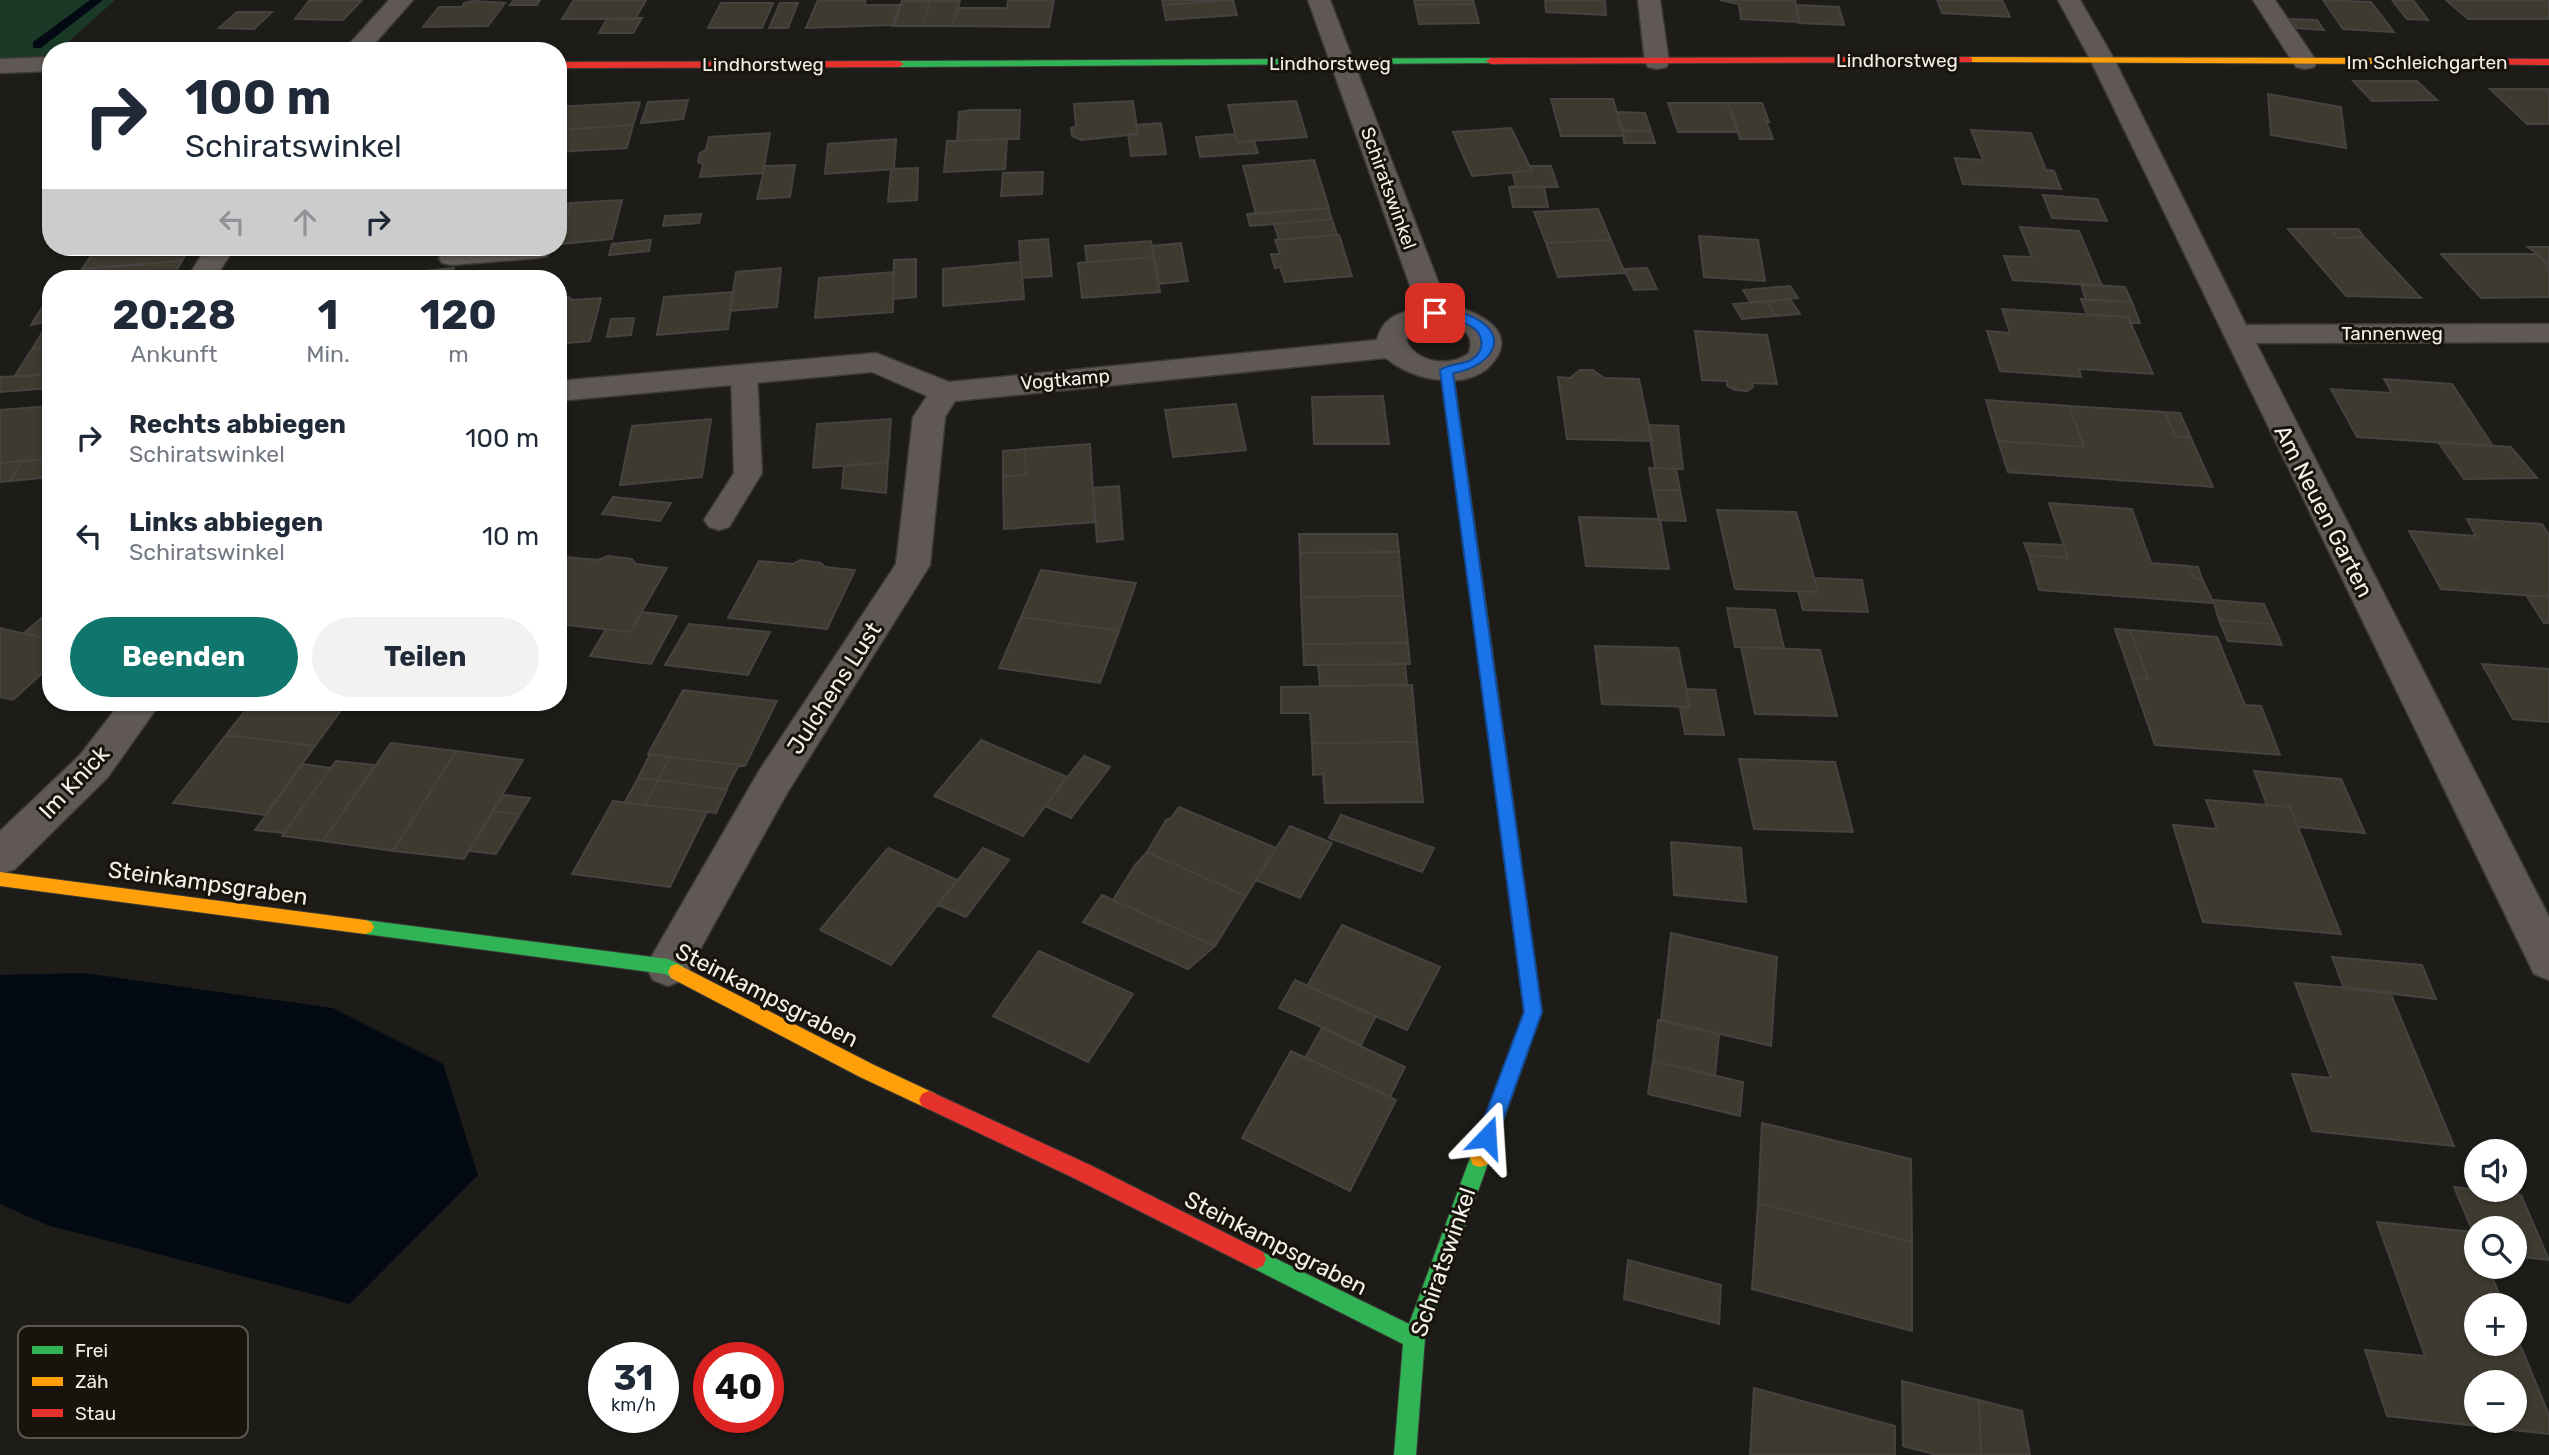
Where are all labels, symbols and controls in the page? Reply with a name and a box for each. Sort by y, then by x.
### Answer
street label: Lindhorstweg [1836,49,1958,72]
street label: Im Schleichgarten [2346,51,2508,74]
street label: Lindhorstweg [1269,52,1391,75]
street label: Lindhorstweg [702,53,824,76]
text: 100 m [185,68,331,126]
icon: right [70,70,161,161]
street label: Schiratswinkel [1356,124,1421,253]
text: Schiratswinkel [185,127,402,165]
icon: left [213,203,251,241]
icon: ahead [286,203,324,241]
icon: right [359,203,397,241]
pin [1405,283,1465,343]
text: 20:28 [112,290,236,340]
text: 1 [318,290,338,340]
text: 120 [420,290,497,340]
icon: arrive [1416,294,1454,332]
street label: Tannenweg [2341,322,2443,345]
text: Ankunft [131,340,217,368]
text: Min. [306,340,350,368]
text: m [448,340,469,368]
street label: Vogtkamp [1019,364,1111,395]
text: Rechts abbiegen [129,409,346,440]
icon: right [70,419,108,457]
street label: Am Neuen Garten [2268,420,2380,602]
text: 100 m [465,423,539,454]
text: Schiratswinkel [129,440,285,468]
text: Links abbiegen [129,507,323,538]
icon: left [70,517,108,555]
text: 10 m [482,521,539,552]
text: Schiratswinkel [129,538,285,566]
button: Beenden [70,617,298,697]
button: Teilen [312,617,539,697]
street label: Julchens Lust [781,617,887,759]
street label: Im Knick [33,739,115,825]
street label: Steinkampsgraben [106,855,310,911]
street label: Steinkampsgraben [671,937,863,1053]
position arrow [1450,1100,1524,1174]
map controls [2464,1139,2527,1433]
button: sound [2464,1139,2527,1202]
street label: Schiratswinkel [1404,1184,1482,1340]
street label: Steinkampsgraben [1180,1185,1372,1301]
button: search [2464,1216,2527,1279]
button: + [2464,1293,2527,1356]
legend [18,1326,248,1438]
text: Frei [75,1339,108,1362]
speed limit sign: 40 [693,1342,784,1433]
text: 31 [614,1357,653,1399]
text: Zäh [75,1370,108,1393]
button: − [2464,1370,2527,1433]
text: km/h [611,1394,656,1416]
text: Stau [75,1402,116,1425]

